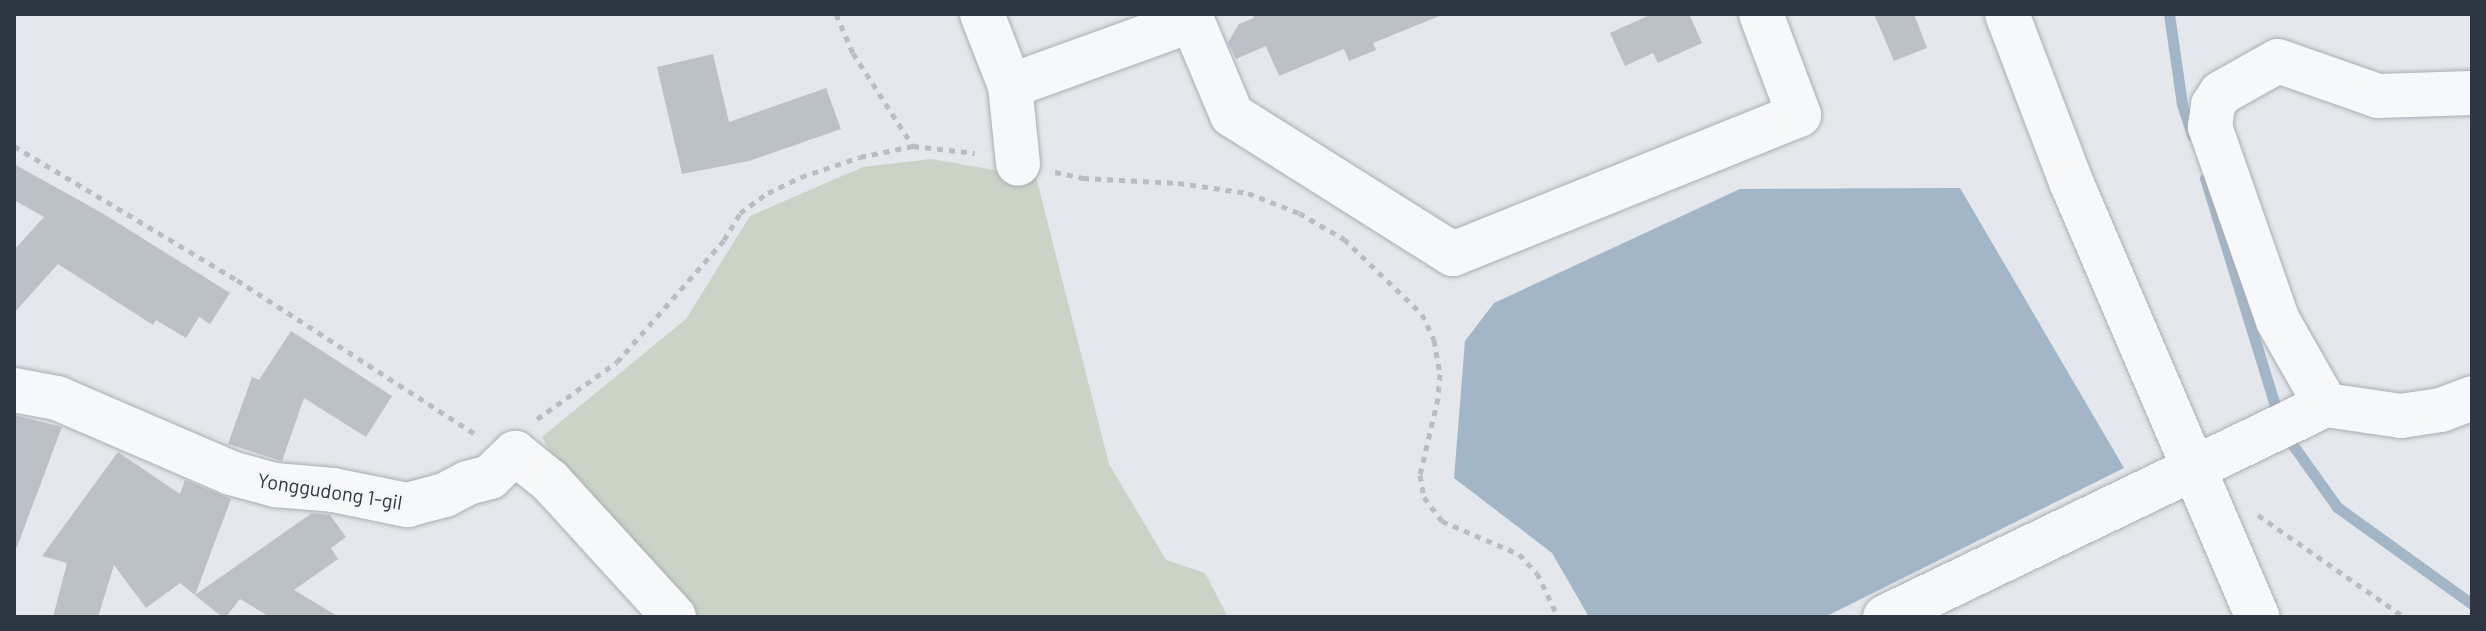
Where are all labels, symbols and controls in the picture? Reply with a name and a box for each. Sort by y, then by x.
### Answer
street label: Yonggudong 1-gil [256,468,404,514]

